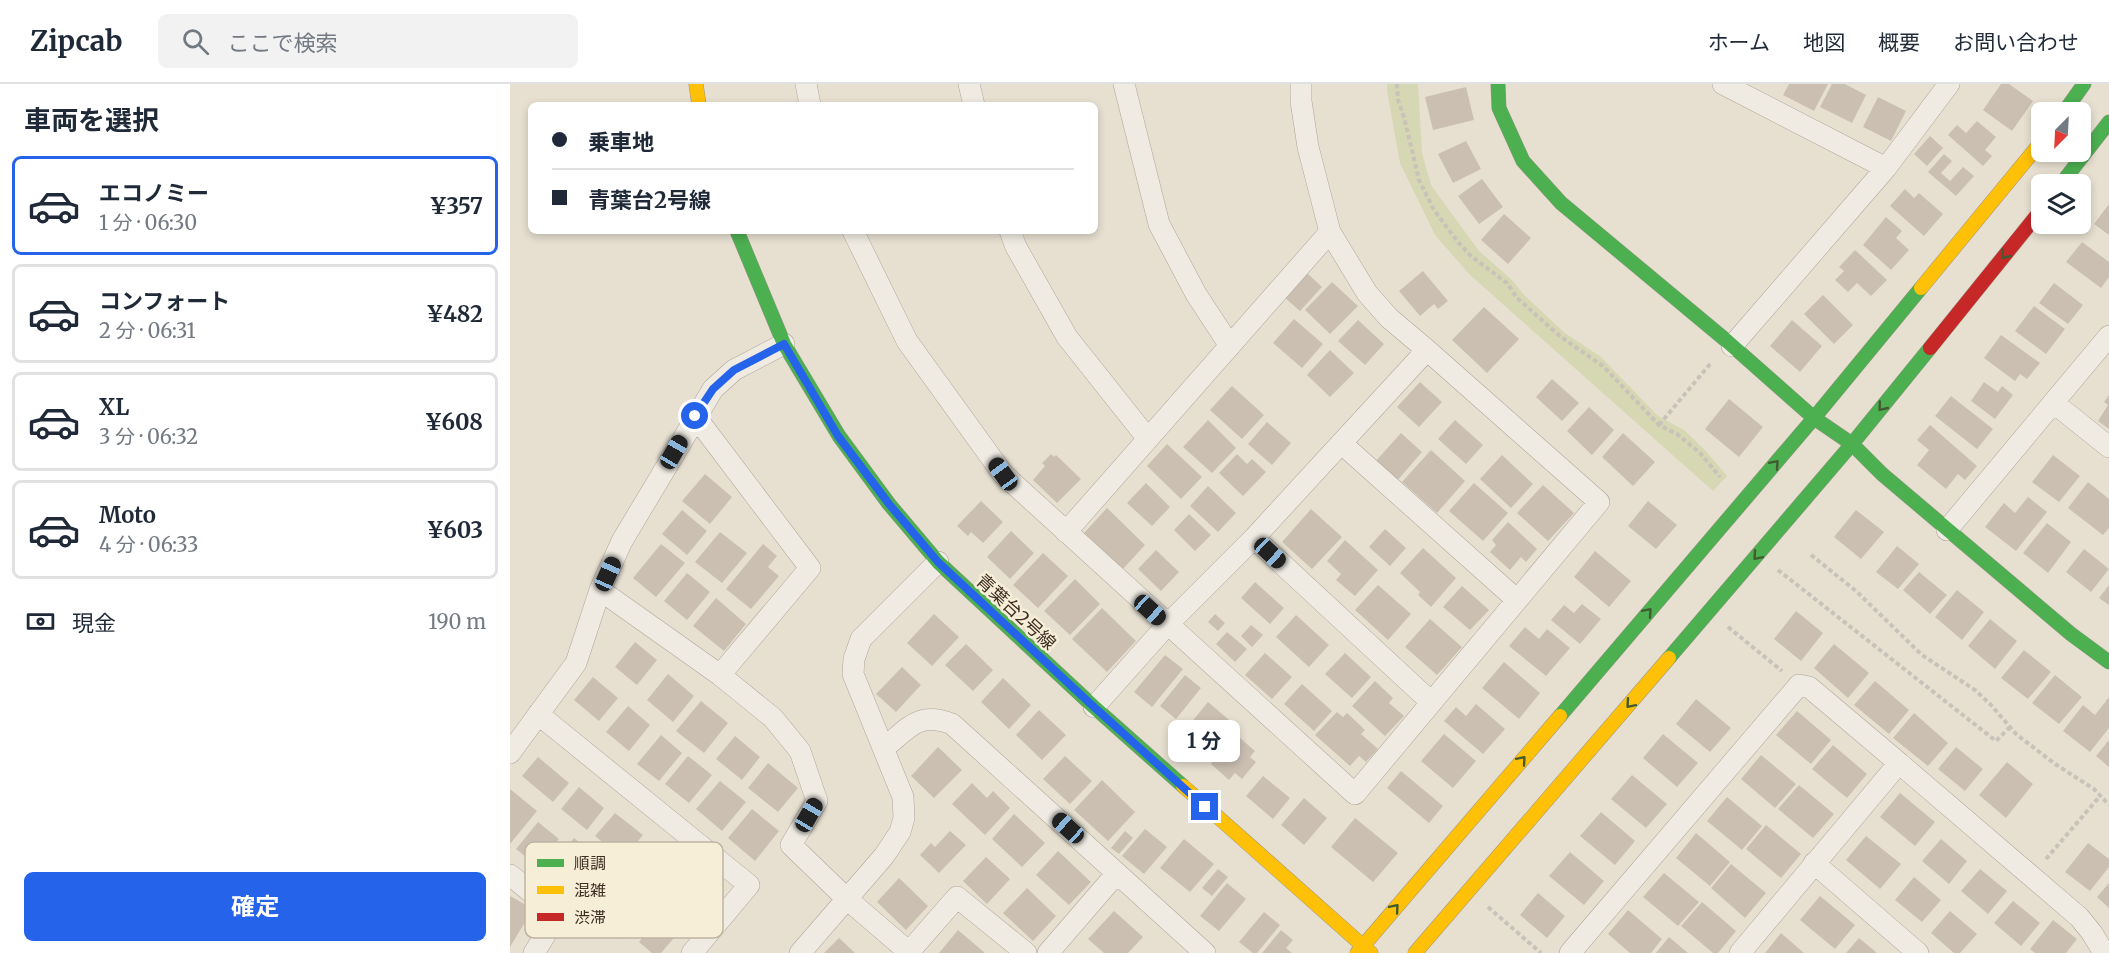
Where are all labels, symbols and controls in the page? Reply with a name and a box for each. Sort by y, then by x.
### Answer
search box [158,14,578,68]
text: Zipcab [30,23,122,59]
icon: search [179,25,212,58]
text: ここで検索 [227,29,337,57]
text: ホーム [1708,29,1770,56]
text: 地図 [1803,29,1845,56]
text: 概要 [1878,29,1920,56]
text: お問い合わせ [1953,29,2079,56]
north arrow [2031,102,2091,162]
map controls [2031,102,2091,234]
text: 車両を選択 [24,103,159,137]
text: 乗車地 [588,128,654,156]
button: layers [2031,174,2091,234]
icon: car [27,179,81,233]
text: エコノミー [99,179,209,207]
text: 青葉台2号線 [588,186,711,214]
text: ¥357 [429,192,483,220]
text: 1 分 · 06:30 [99,210,197,235]
one-way arrow [2001,248,2012,259]
icon: car [27,287,81,341]
text: コンフォート [99,287,230,315]
text: ¥482 [426,300,483,328]
text: 2 分 · 06:31 [99,318,196,343]
text: XL [99,393,129,421]
icon: car [27,395,81,449]
one-way arrow [1879,400,1890,411]
route start [681,402,708,429]
text: ¥608 [425,408,483,436]
text: 3 分 · 06:32 [99,424,198,449]
car [657,432,691,472]
car [985,454,1021,494]
one-way arrow [1768,460,1779,471]
text: Moto [99,501,156,529]
icon: car [27,503,81,557]
text: ¥603 [427,516,483,544]
text: 4 分 · 06:33 [99,532,198,557]
car [1251,534,1289,572]
one-way arrow [1753,549,1764,560]
car [592,554,624,594]
street label: 青葉台2号線 [972,569,1061,654]
car [1131,591,1169,629]
icon: cash [24,605,57,638]
one-way arrow [1641,608,1652,619]
text: 現金 [72,609,116,637]
text: 190 m [428,609,486,634]
one-way arrow [1626,697,1637,708]
callout: 1 分 [1169,720,1241,762]
text: 1 分 [1187,728,1221,753]
one-way arrow [1514,756,1525,767]
route end [1191,793,1218,820]
car [792,795,826,835]
car [1049,809,1087,847]
legend [525,842,723,938]
text: 順調 [574,853,606,873]
button: 確定 [24,872,486,941]
text: 混雑 [574,880,606,900]
one-way arrow [1388,904,1399,915]
text: 渋滞 [574,907,606,927]

